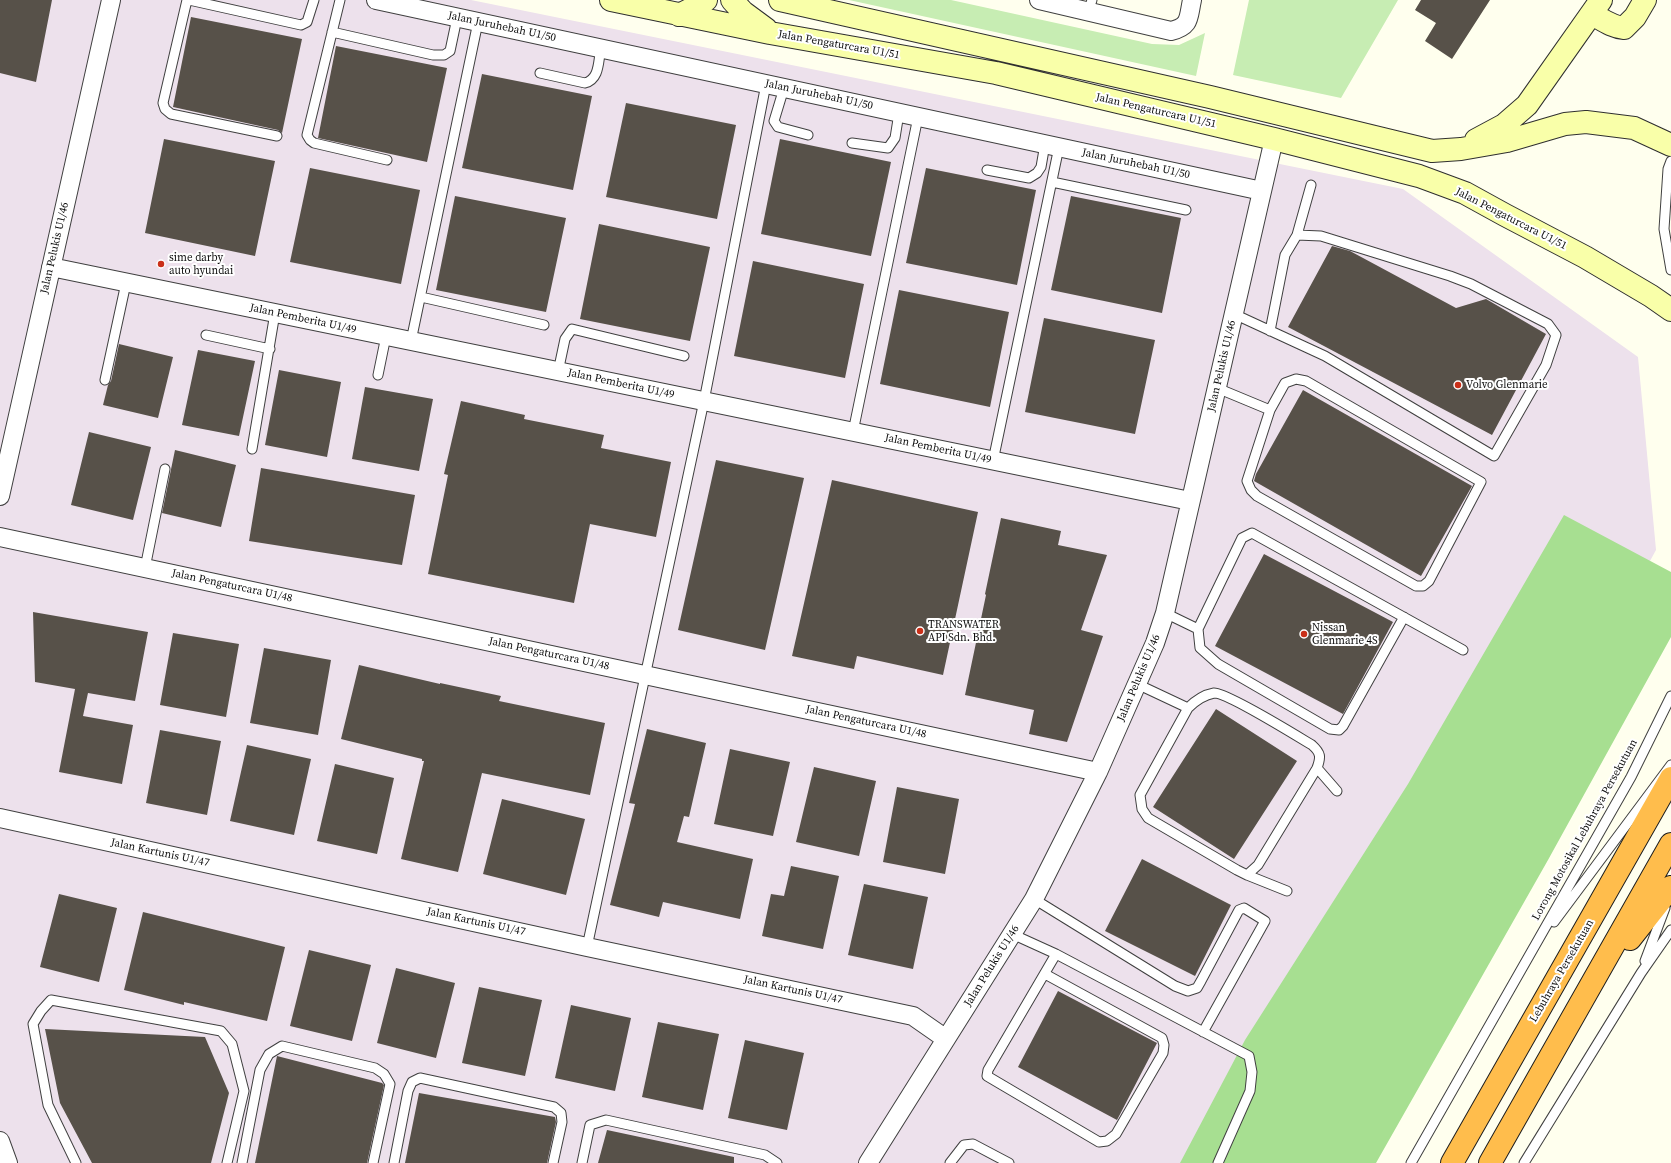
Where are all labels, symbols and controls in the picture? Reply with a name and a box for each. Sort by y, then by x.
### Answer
street label: Jalan Juruhebah U1/50 [447,9,557,45]
street label: Jalan Pengaturcara U1/51 [777,28,901,62]
street label: Jalan Juruhebah U1/50 [764,77,874,113]
street label: Jalan Pengaturcara U1/51 [1094,91,1218,131]
street label: Jalan Juruhebah U1/50 [1081,146,1191,182]
street label: Jalan Pengaturcara U1/51 [1453,185,1569,253]
street label: Jalan Pelukis U1/46 [38,201,72,295]
place label: sime darby auto hyundai [169,251,233,277]
marker: sime darby auto hyundai [156,259,166,269]
street label: Jalan Pemberita U1/49 [248,301,358,337]
street label: Jalan Pelukis U1/46 [1205,319,1239,413]
street label: Jalan Pemberita U1/49 [566,366,676,402]
place label: Volvo Glenmarie [1466,378,1548,392]
marker: Volvo Glenmarie [1453,380,1463,390]
street label: Jalan Pemberita U1/49 [883,431,993,467]
street label: Jalan Pengaturcara U1/48 [170,567,294,605]
place label: TRANSWATER API Sdn. Bhd. [928,618,999,644]
place label: Nissan Glenmarie 4S [1312,621,1378,647]
marker: TRANSWATER API Sdn. Bhd. [915,626,925,636]
marker: Nissan Glenmarie 4S [1299,629,1309,639]
street label: Jalan Pelukis U1/46 [1115,632,1163,724]
street label: Jalan Pengaturcara U1/48 [487,635,611,673]
street label: Jalan Pengaturcara U1/48 [804,703,928,741]
street label: Lorong Motosikal Lebuhraya Persekutuan [1530,737,1640,923]
street label: Jalan Kartunis U1/47 [110,836,210,870]
street label: Jalan Kartunis U1/47 [426,905,526,939]
street label: Lebuhraya Persekutuan [1527,917,1597,1025]
street label: Jalan Pelukis U1/46 [962,923,1022,1009]
street label: Jalan Kartunis U1/47 [743,973,843,1007]

